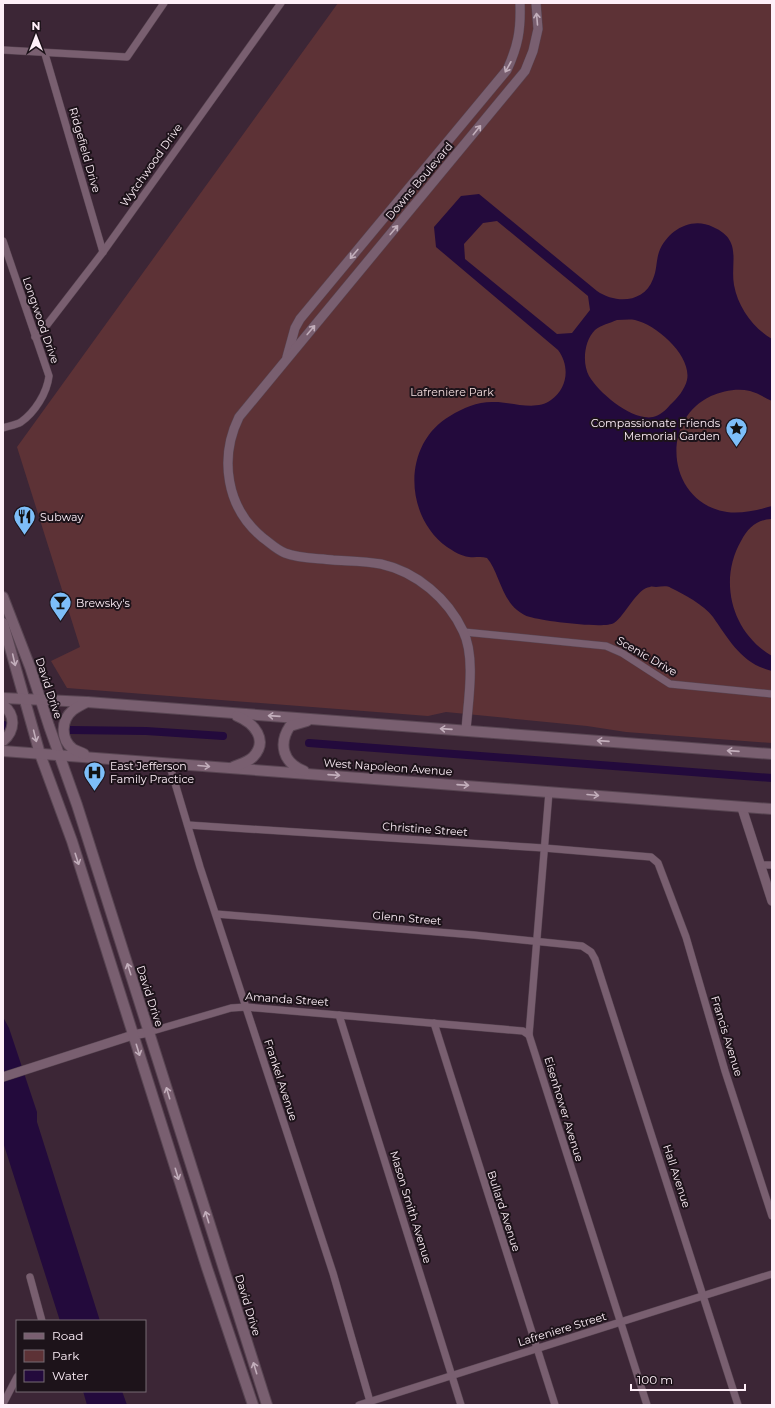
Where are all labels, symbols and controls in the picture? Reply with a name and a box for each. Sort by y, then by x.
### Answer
one-way arrow [533,13,540,26]
north arrow [16,16,56,56]
text: N [32,19,40,33]
one-way arrow [503,61,511,73]
street label: Ridgefield Drive [66,106,104,195]
street label: Wytchwood Drive [117,120,185,209]
one-way arrow [473,125,482,136]
street label: Downs Boulevard [382,139,456,223]
one-way arrow [390,225,399,236]
one-way arrow [350,249,359,260]
street label: Longwood Drive [20,275,62,365]
one-way arrow [306,325,315,335]
park label: Lafreniere Park [410,385,494,399]
place label: Compassionate Friends Memorial Garden [591,416,721,443]
place icon: Compassionate Friends Memorial Garden [723,416,749,449]
restaurant icon: Subway [12,504,38,537]
place label: Subway [40,510,83,524]
bar icon: Brewsky's [47,590,73,623]
place label: Brewsky's [76,596,131,610]
street label: Scenic Drive [614,633,680,679]
one-way arrow [10,653,18,666]
street label: David Drive [33,656,66,721]
one-way arrow [268,713,281,720]
one-way arrow [440,725,453,732]
one-way arrow [32,730,40,743]
one-way arrow [597,737,610,744]
one-way arrow [727,747,740,754]
street label: West Napoleon Avenue [323,756,453,779]
hospital icon: East Jefferson Family Practice [81,759,107,792]
place label: East Jefferson Family Practice [110,759,194,786]
one-way arrow [197,762,210,769]
one-way arrow [327,772,340,779]
one-way arrow [456,782,469,789]
one-way arrow [586,792,599,799]
street label: Christine Street [382,819,469,839]
one-way arrow [74,853,81,866]
street label: Glenn Street [372,908,443,928]
one-way arrow [125,963,132,976]
street label: David Drive [134,964,167,1029]
street label: Amanda Street [245,989,330,1009]
street label: Francis Avenue [708,994,746,1078]
street label: Frankel Avenue [261,1037,301,1123]
one-way arrow [135,1043,142,1056]
street label: Eisenhower Avenue [541,1055,587,1163]
one-way arrow [164,1087,171,1100]
street label: Hall Avenue [660,1143,694,1210]
street label: Mason Smith Avenue [387,1149,435,1265]
one-way arrow [174,1167,181,1180]
street label: Bullard Avenue [484,1169,524,1254]
one-way arrow [203,1211,210,1224]
street label: David Drive [232,1273,264,1338]
street label: Lafreniere Street [516,1309,608,1349]
legend [16,1320,146,1392]
text: Road [52,1328,83,1343]
text: Park [52,1348,80,1363]
one-way arrow [251,1361,258,1374]
scale bar [631,1366,745,1392]
text: Water [52,1368,89,1383]
text: 100 m [637,1372,673,1387]

